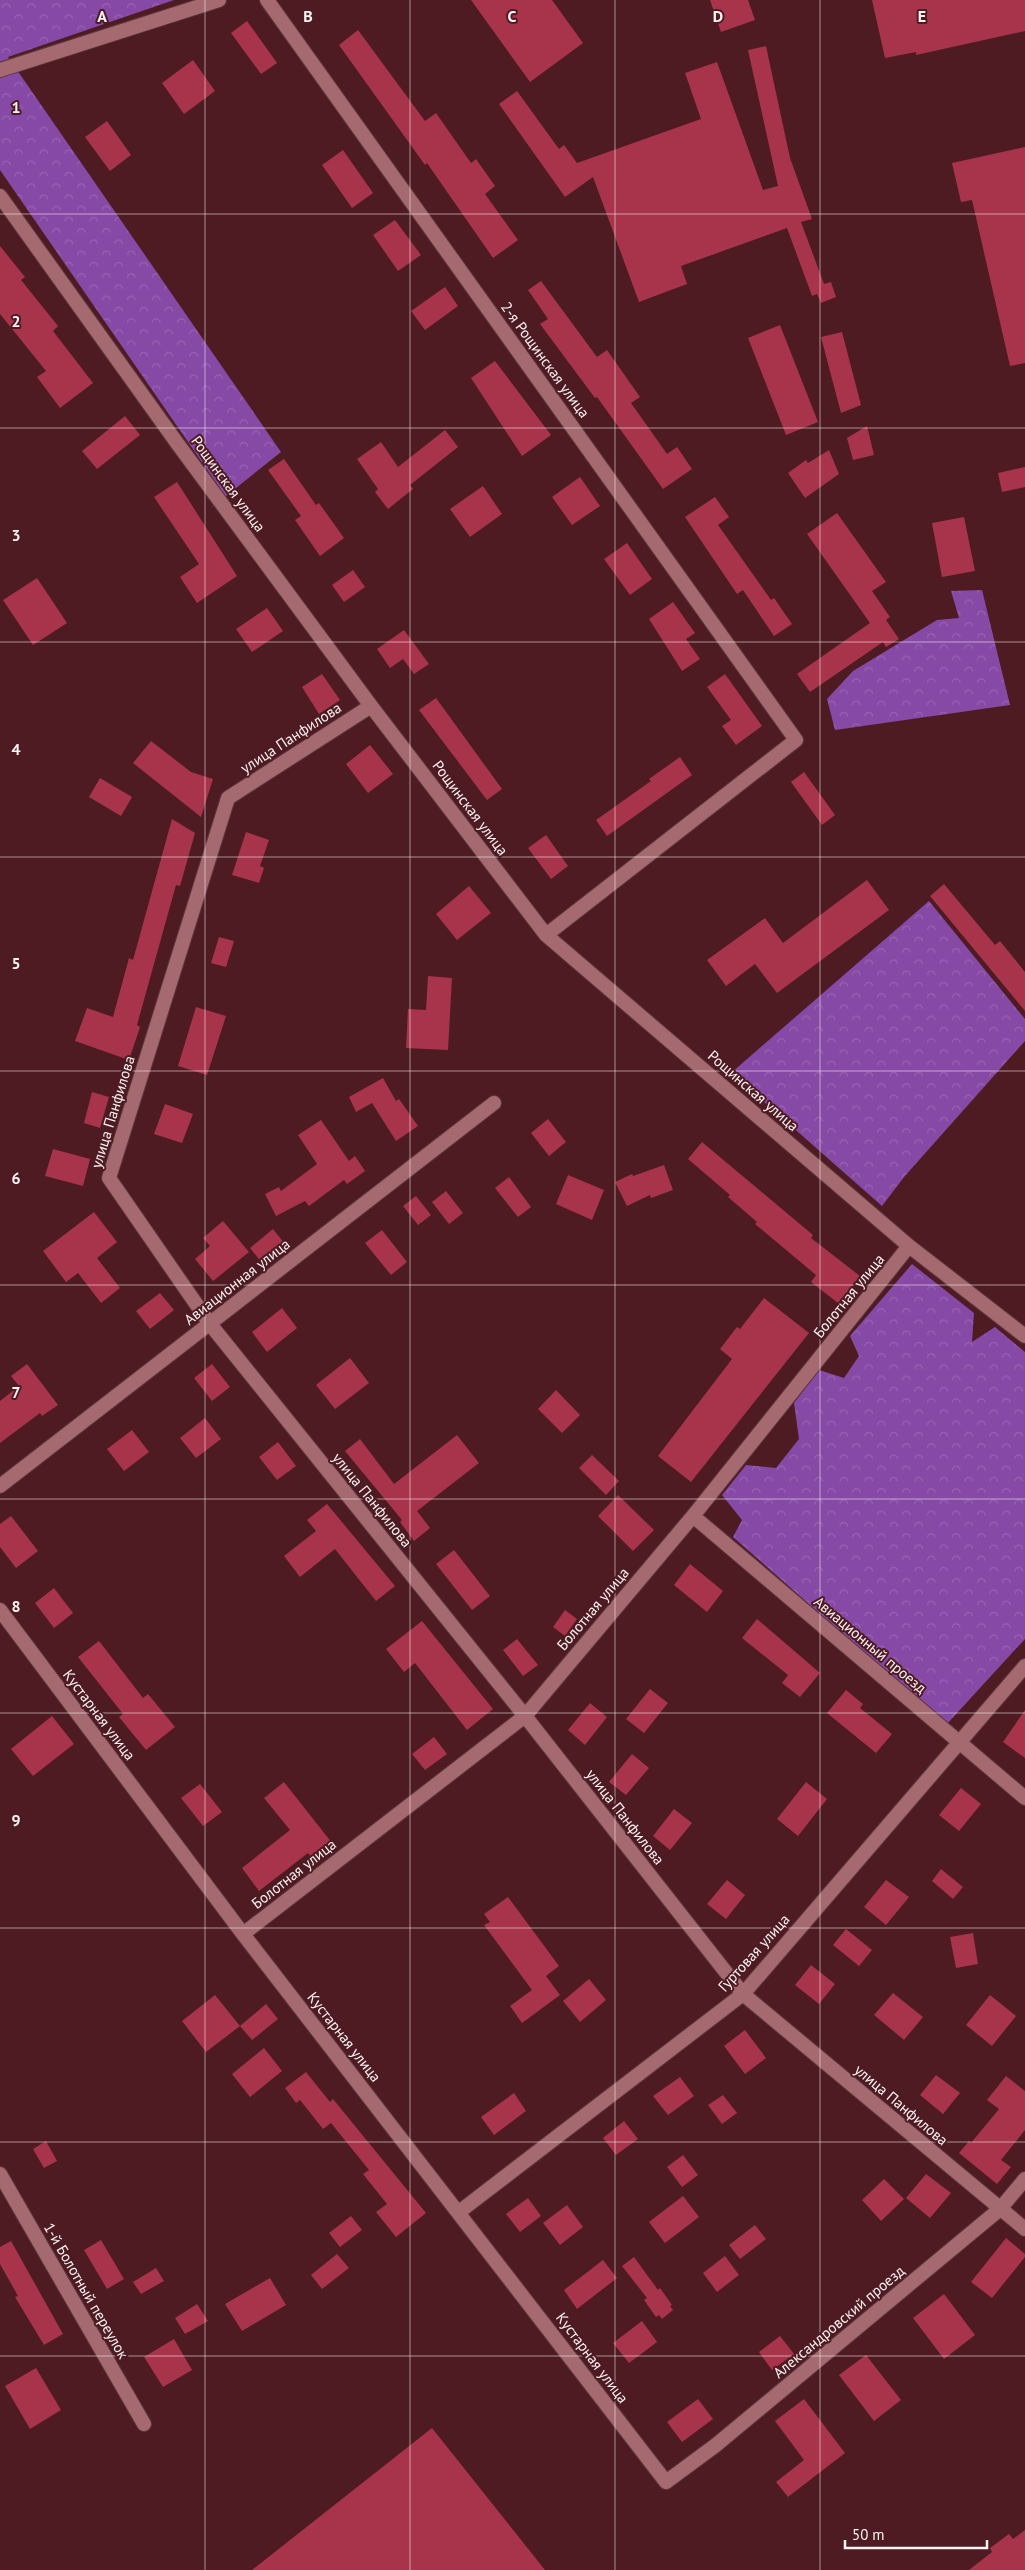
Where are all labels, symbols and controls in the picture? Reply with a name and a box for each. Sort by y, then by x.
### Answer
text: A [97,6,107,26]
text: B [303,6,313,26]
text: C [508,6,517,26]
text: D [713,6,723,26]
text: E [918,6,926,26]
text: 1 [11,97,21,117]
street label: 2-я Рощинская улица [497,298,594,421]
text: 2 [11,311,21,331]
street label: Рощинская улица [187,432,270,535]
text: 3 [11,525,21,545]
street label: улица Панфилова [237,698,345,777]
text: 4 [11,739,21,759]
street label: Рощинская улица [428,756,512,859]
text: 5 [11,953,21,973]
street label: Рощинская улица [704,1046,803,1135]
street label: улица Панфилова [86,1053,139,1170]
text: 6 [11,1168,21,1188]
street label: Авиационная улица [180,1234,293,1329]
street label: Болотная улица [809,1250,888,1341]
text: 7 [11,1382,21,1402]
street label: улица Панфилова [328,1448,416,1551]
street label: Болотная улица [552,1563,633,1654]
street label: Авиационный проезд [810,1592,930,1697]
text: 8 [11,1596,21,1616]
street label: Кустарная улица [59,1665,140,1764]
street label: улица Панфилова [582,1765,669,1868]
text: 9 [11,1810,21,1830]
street label: Болотная улица [248,1835,340,1913]
street label: Гуртовая улица [714,1910,793,1995]
street label: Кустарная улица [303,1988,385,2085]
street label: улица Панфилова [851,2060,952,2149]
street label: 1-й Болотный переулок [40,2219,134,2363]
street label: Александровский проезд [769,2261,908,2382]
street label: Кустарная улица [552,2308,633,2407]
scale bar [845,2518,988,2550]
text: 50 m [852,2525,885,2544]

